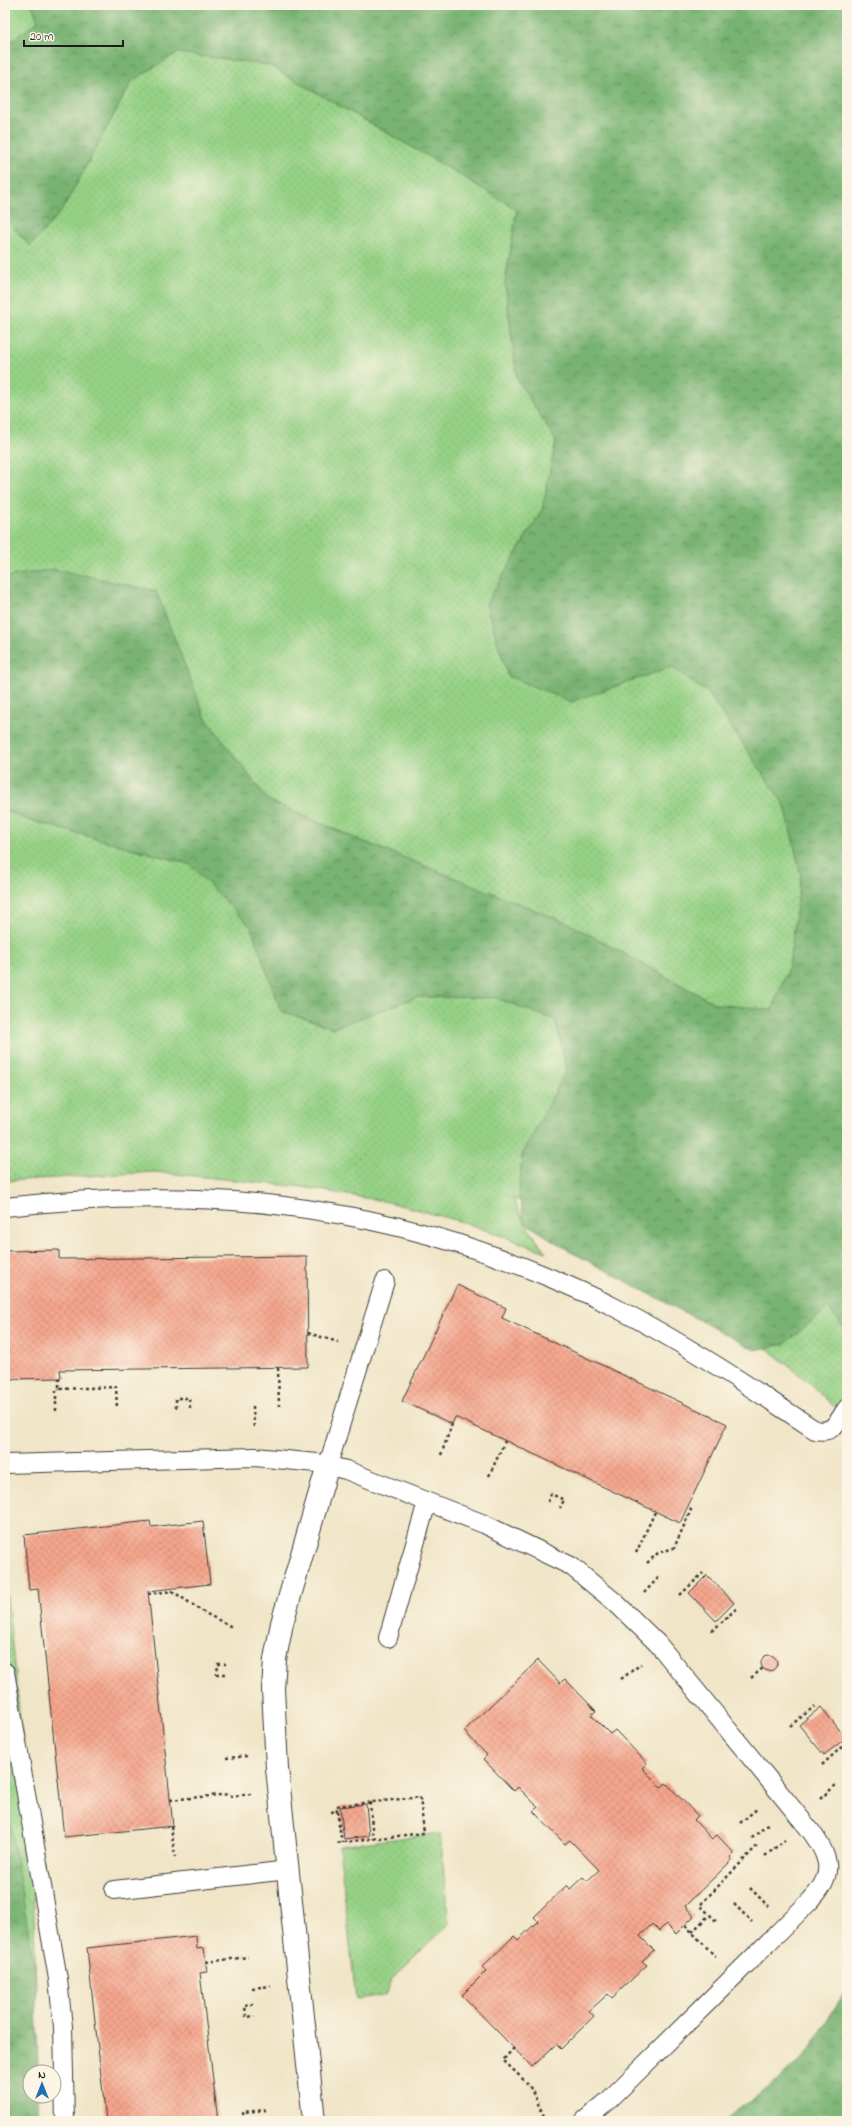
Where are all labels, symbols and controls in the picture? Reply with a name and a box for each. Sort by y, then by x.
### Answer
scale bar [24,22,123,48]
text: 20 m [30,28,53,46]
north arrow [22,2064,62,2104]
text: N [38,2067,46,2083]

